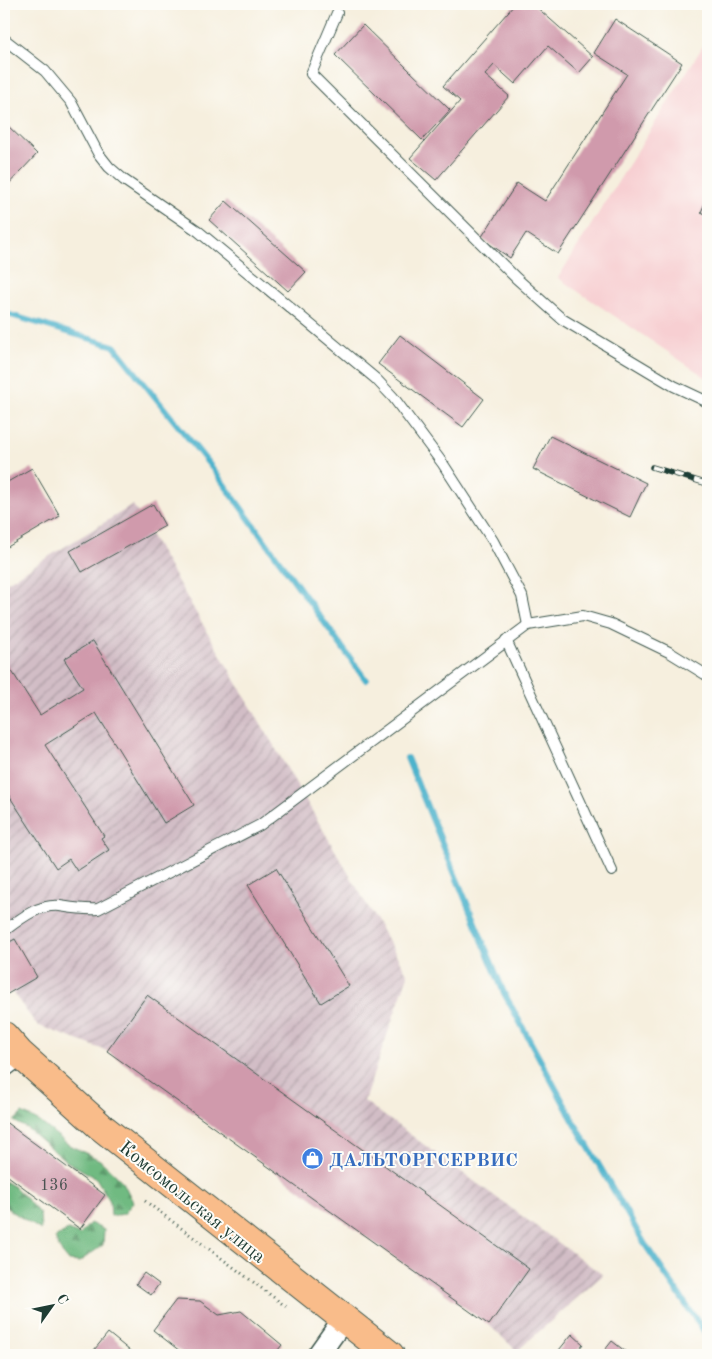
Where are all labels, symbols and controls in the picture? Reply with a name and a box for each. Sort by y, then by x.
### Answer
street label: Комсомольская улица [115,1138,268,1268]
shop icon: ДАЛЬТОРГСЕРВИС [301,1147,325,1171]
place label: ДАЛЬТОРГСЕРВИС [329,1152,518,1171]
house number: 136 [40,1178,68,1194]
north arrow [28,1282,78,1332]
text: С [54,1292,70,1307]

